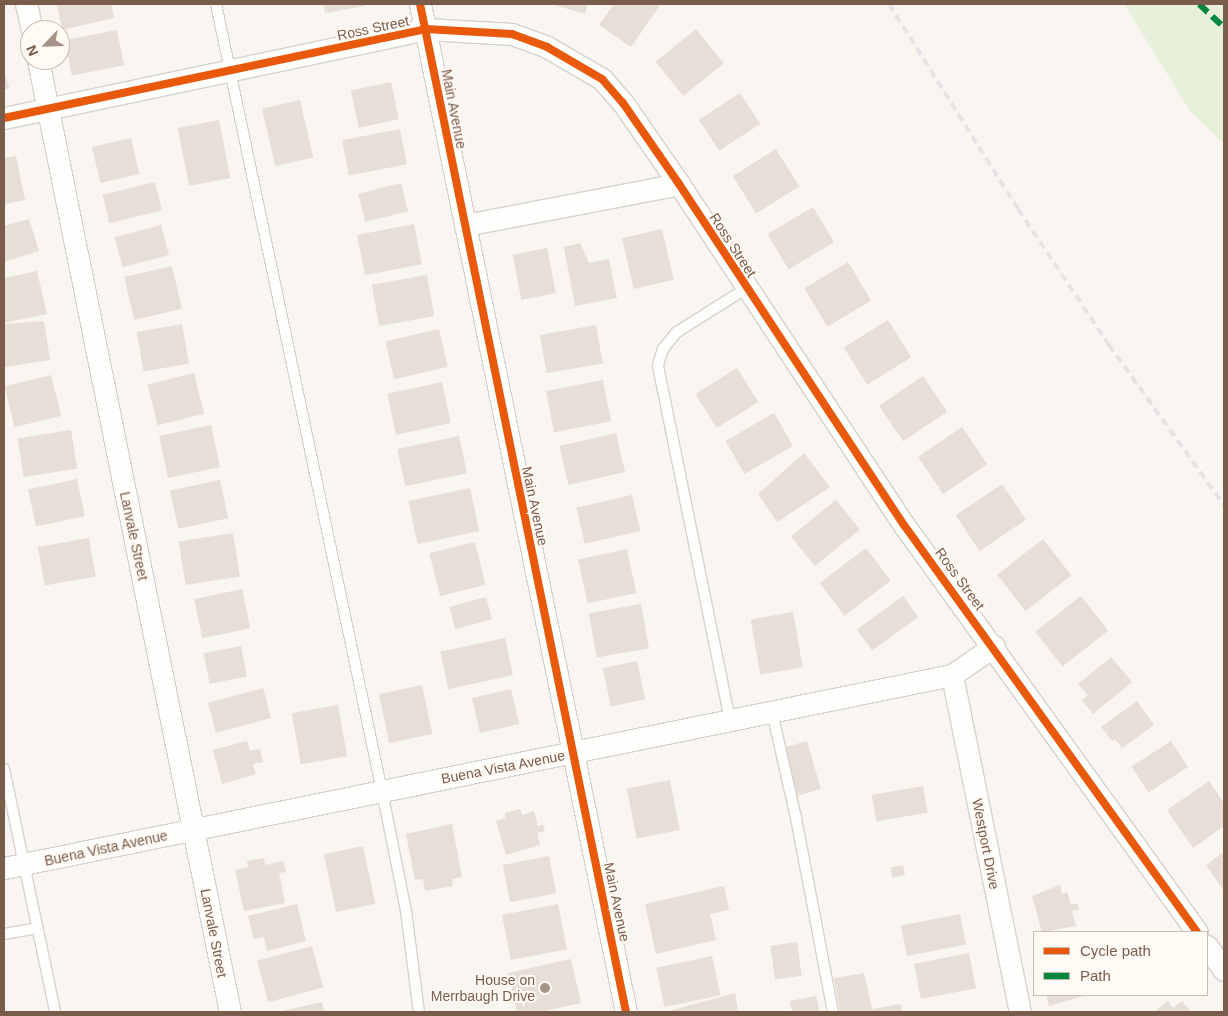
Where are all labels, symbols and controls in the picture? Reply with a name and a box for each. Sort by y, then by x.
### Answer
street label: Ross Street [335,12,411,44]
north arrow [20,20,70,70]
text: N [23,43,42,59]
street label: Main Avenue [438,67,470,151]
street label: Ross Street [706,210,760,280]
street label: Main Avenue [518,464,552,548]
street label: Lanvale Street [116,490,152,582]
street label: Ross Street [932,544,988,614]
street label: Buena Vista Avenue [439,747,567,787]
street label: Westport Drive [969,797,1003,891]
street label: Buena Vista Avenue [42,827,170,869]
street label: Main Avenue [600,860,634,944]
street label: Lanvale Street [197,887,231,979]
legend [1033,931,1208,996]
text: Cycle path [1080,942,1151,959]
text: Path [1080,967,1111,984]
place label: House on Merrbaugh Drive [431,972,535,1004]
marker: House on Merrbaugh Drive [539,982,551,994]

